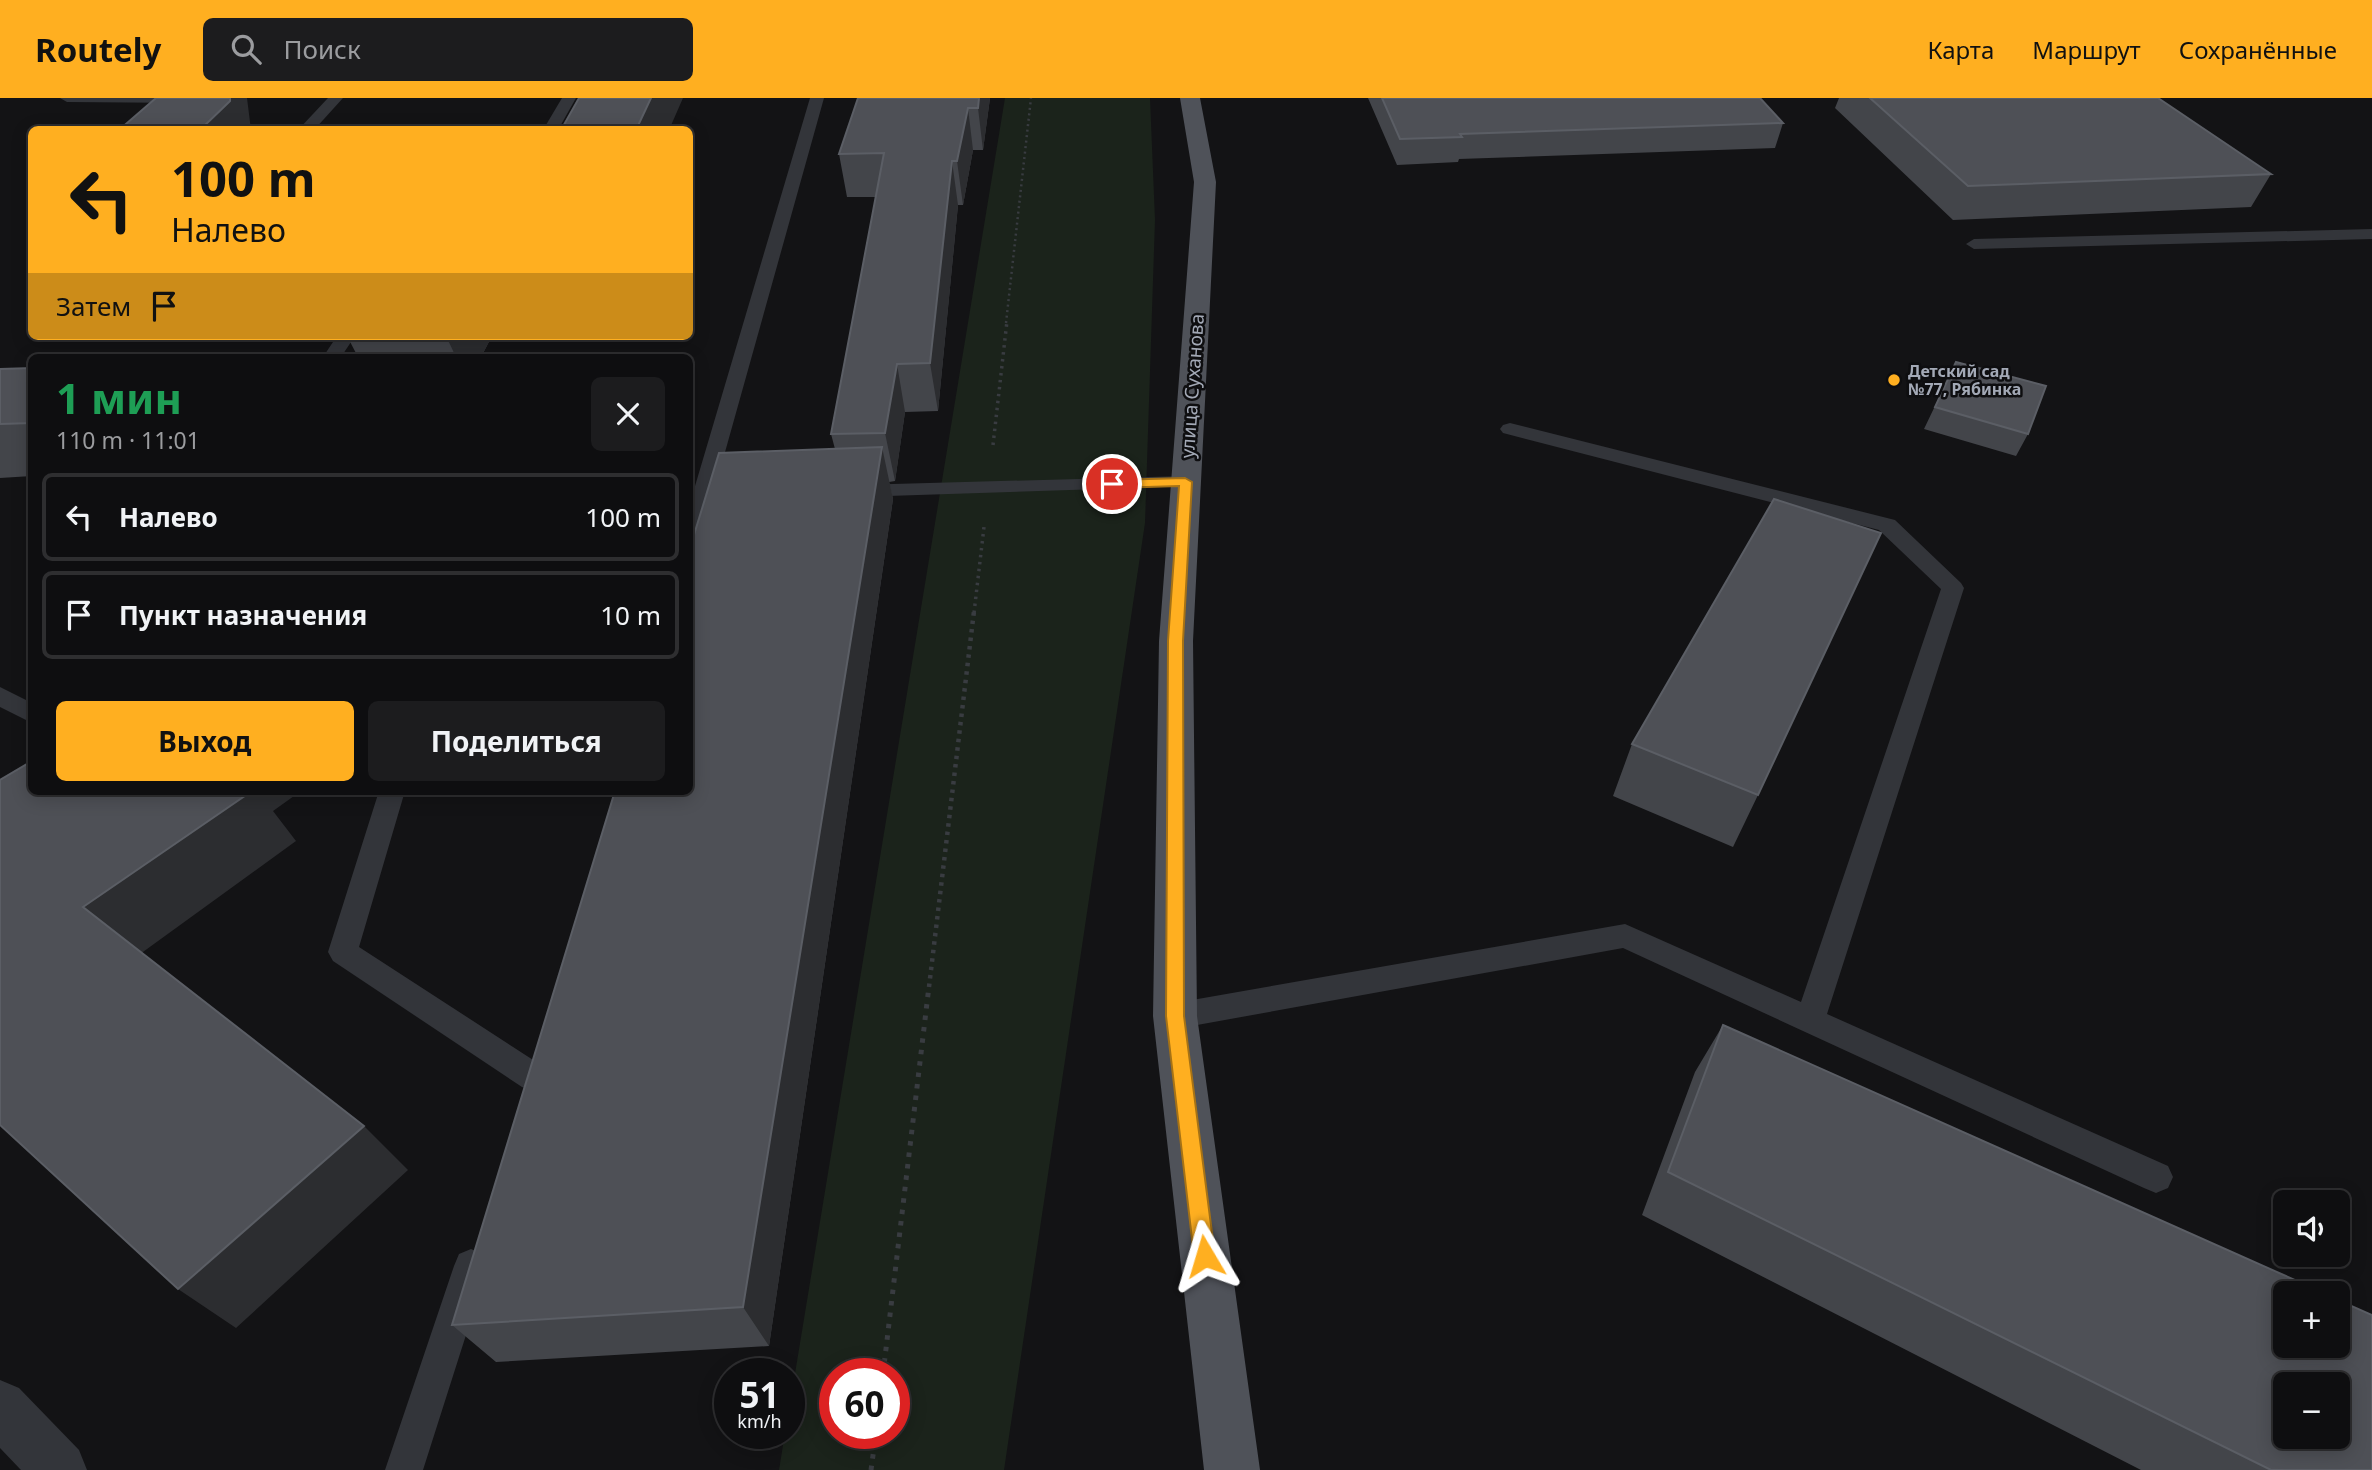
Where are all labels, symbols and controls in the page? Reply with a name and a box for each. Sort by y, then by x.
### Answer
search box [203,18,693,81]
text: Routely [35,27,161,72]
icon: search [227,30,265,68]
text: Поиск [283,31,361,67]
text: Карта [1927,33,1994,66]
text: Маршрут [2032,33,2141,66]
text: Сохранённые [2179,33,2337,66]
text: 100 m [171,145,316,211]
icon: left [56,154,147,245]
text: Налево [171,208,286,251]
icon: arrive [145,287,183,325]
text: Затем [56,288,131,324]
street label: улица Суханова [1174,313,1210,459]
place label: Детский сад №77, Рябинка [1908,360,2021,400]
text: 1 мин [56,369,182,426]
marker: Детский сад №77, Рябинка [1886,372,1902,388]
button: close [591,377,665,451]
text: 110 m · 11:01 [56,424,200,456]
pin [1082,454,1142,514]
icon: arrive [1093,465,1131,503]
icon: left [60,498,98,536]
text: Налево [119,499,218,535]
text: 100 m [585,499,661,535]
icon: arrive [60,596,98,634]
text: Пункт назначения [119,597,367,633]
text: 10 m [600,597,661,633]
button: Выход [56,701,354,781]
button: Поделиться [368,701,665,781]
map controls [2273,1190,2350,1449]
button: sound [2273,1190,2350,1267]
position arrow [1168,1219,1242,1293]
button: + [2273,1281,2350,1358]
speed limit sign: 60 [819,1358,910,1449]
text: 51 [739,1371,780,1418]
button: − [2273,1372,2350,1449]
text: km/h [737,1409,782,1433]

